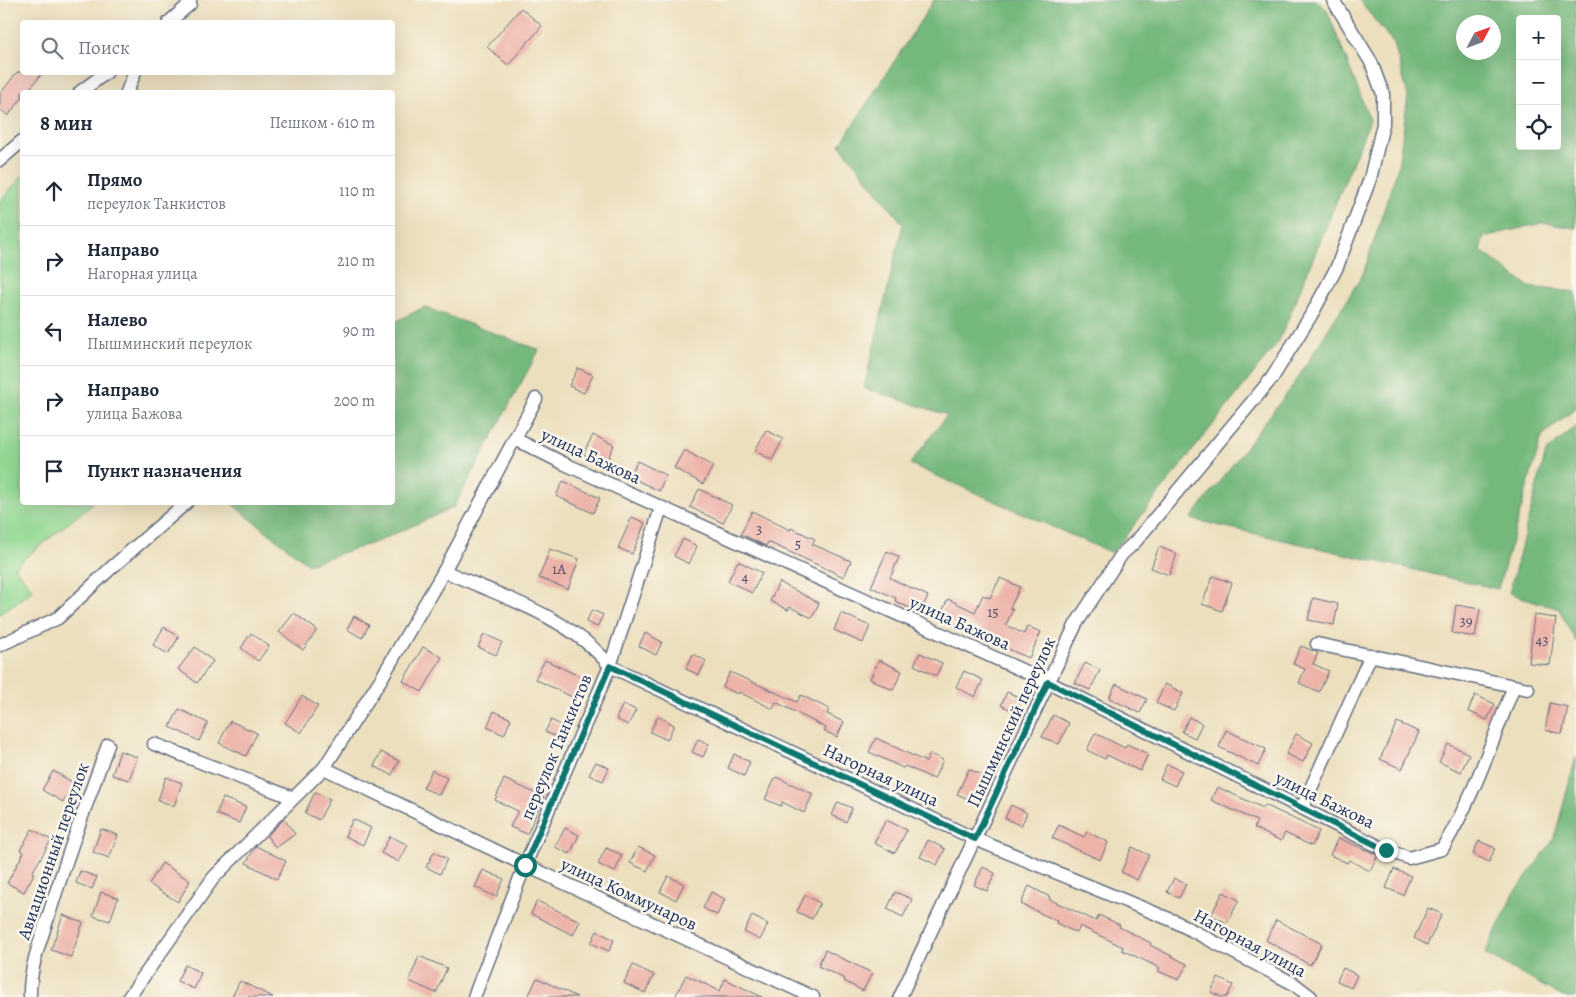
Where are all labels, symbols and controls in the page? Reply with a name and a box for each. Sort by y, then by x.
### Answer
north arrow [1456,15,1501,60]
map controls [1516,15,1561,150]
button: + [1516,15,1561,60]
search box [20,20,395,75]
icon: search [38,34,66,62]
text: Поиск [78,35,130,61]
button: − [1516,60,1561,105]
button: locate [1516,105,1561,150]
text: 8 мин [40,109,93,137]
text: Пешком · 610 m [269,112,375,134]
text: Прямо [87,167,142,193]
icon: ahead [40,177,68,205]
text: 110 m [339,180,375,202]
text: переулок Танкистов [87,193,226,215]
text: Направо [87,237,159,263]
icon: right [40,247,68,275]
text: 210 m [337,250,375,272]
text: Нагорная улица [87,263,198,285]
text: Налево [87,307,147,333]
icon: left [40,317,68,345]
text: 90 m [343,320,375,342]
text: Пышминский переулок [87,333,252,355]
text: Направо [87,377,159,403]
icon: right [40,387,68,415]
text: 200 m [334,390,375,412]
text: улица Бажова [87,403,183,425]
street label: улица Бажова [536,422,645,490]
icon: arrive [40,457,68,485]
text: Пункт назначения [87,458,242,484]
house number: 3 [756,519,762,539]
house number: 5 [795,534,801,554]
house number: 1А [552,559,566,579]
house number: 4 [742,567,749,587]
street label: улица Бажова [905,590,1015,656]
house number: 15 [987,602,999,622]
house number: 39 [1459,611,1473,631]
house number: 43 [1535,630,1549,650]
street label: Пышминский переулок [961,633,1061,811]
street label: переулок Танкистов [514,670,598,824]
street label: Нагорная улица [819,738,943,812]
street label: Авиационный переулок [11,759,95,944]
street label: улица Бажова [1270,765,1379,835]
route end [1375,839,1398,862]
street label: улица Коммунаров [556,851,701,936]
route start [514,854,537,877]
street label: Нагорная улица [1189,903,1311,983]

